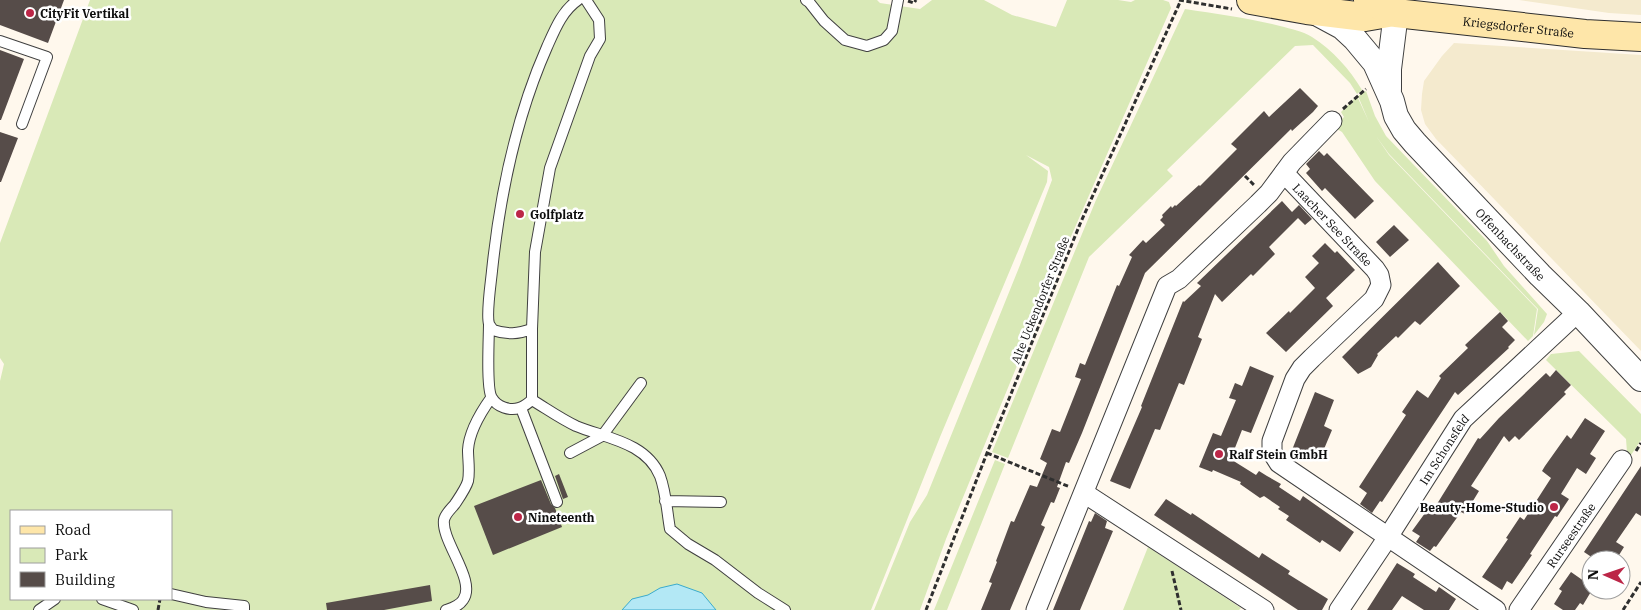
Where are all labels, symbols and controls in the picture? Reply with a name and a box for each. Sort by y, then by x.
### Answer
place label: CityFit Vertikal [40,6,129,21]
marker: CityFit Vertikal [24,7,36,19]
street label: Kriegsdorfer Straße [1462,13,1575,40]
street label: Laacher See Straße [1290,180,1376,269]
street label: Offenbachstraße [1473,205,1549,284]
place label: Golfplatz [530,207,584,222]
marker: Golfplatz [514,208,526,220]
street label: Alte Uckendorfer Straße [1008,234,1072,366]
street label: Im Schonsfeld [1416,410,1472,487]
place label: Ralf Stein GmbH [1229,447,1328,462]
marker: Ralf Stein GmbH [1213,448,1225,460]
place label: Beauty-Home-Studio [1420,500,1544,515]
street label: Rurseestraße [1543,500,1598,570]
marker: Beauty-Home-Studio [1548,501,1560,513]
legend [10,510,172,600]
place label: Nineteenth [528,510,595,525]
marker: Nineteenth [512,511,524,523]
text: Road [55,520,91,539]
text: Park [55,545,88,564]
north arrow [1581,550,1631,600]
text: N [1584,569,1602,580]
text: Building [55,570,115,589]

